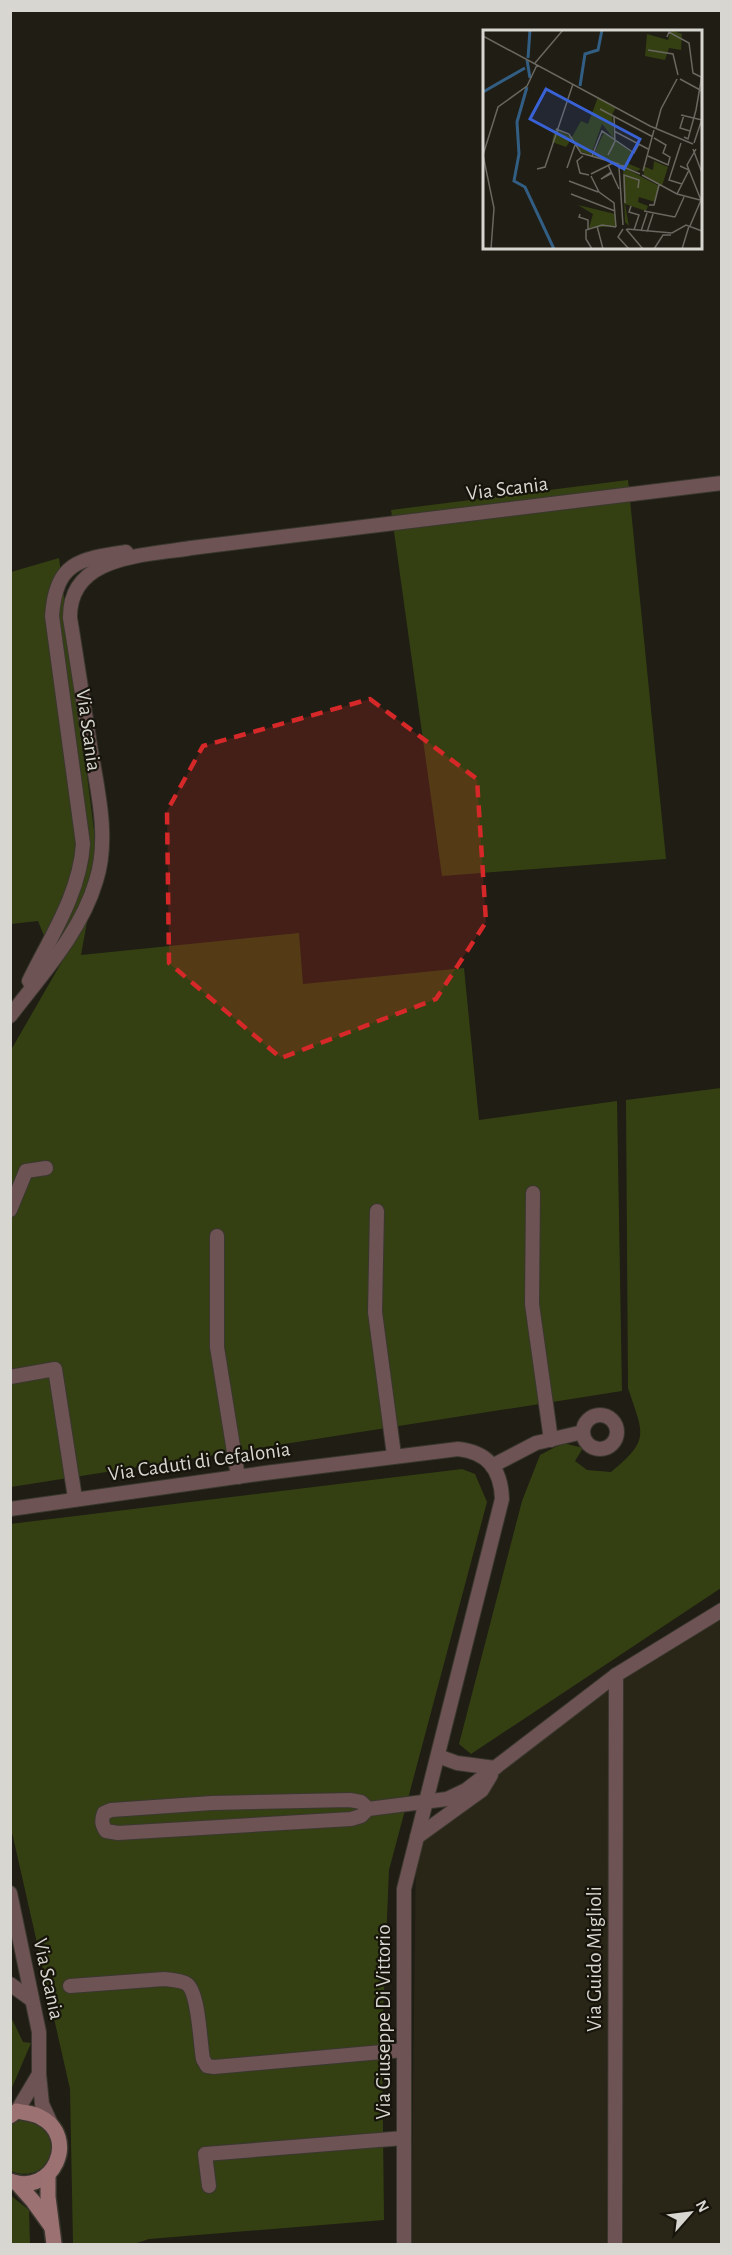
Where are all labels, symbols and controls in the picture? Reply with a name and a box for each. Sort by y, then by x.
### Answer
inset map [483,30,702,249]
street label: Via Scania [465,473,550,504]
street label: Via Scania [72,688,105,773]
street label: Via Caduti di Cefalonia [107,1438,292,1485]
street label: Via Guido Miglioli [584,1886,605,2032]
street label: Via Giuseppe Di Vittorio [373,1925,394,2119]
street label: Via Scania [30,1937,67,2022]
north arrow [660,2183,720,2243]
text: N [693,2198,712,2215]

